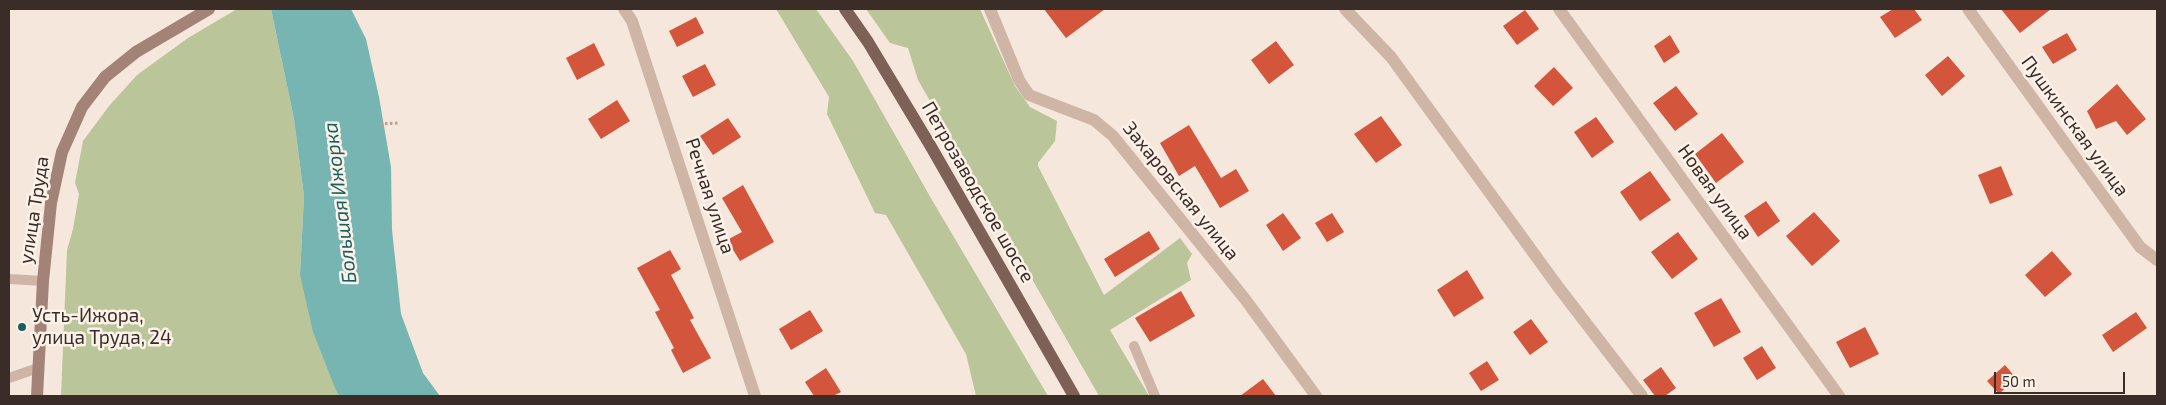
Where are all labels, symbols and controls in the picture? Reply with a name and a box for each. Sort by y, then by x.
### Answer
street label: Пушкинская улица [2016,51,2134,201]
street label: Петрозаводское шоссе [917,97,1039,287]
street label: Захаровская улица [1118,117,1244,265]
water label: Большая Ижорка [318,121,362,285]
street label: Речная улица [681,135,739,257]
street label: Новая улица [1673,140,1757,244]
street label: улица Труда [14,155,54,265]
place label: Усть-Ижора, улица Труда, 24 [32,305,172,349]
marker: Усть-Ижора, улица Труда, 24 [16,321,28,333]
scale bar [1996,362,2127,394]
text: 50 m [2002,372,2036,390]

